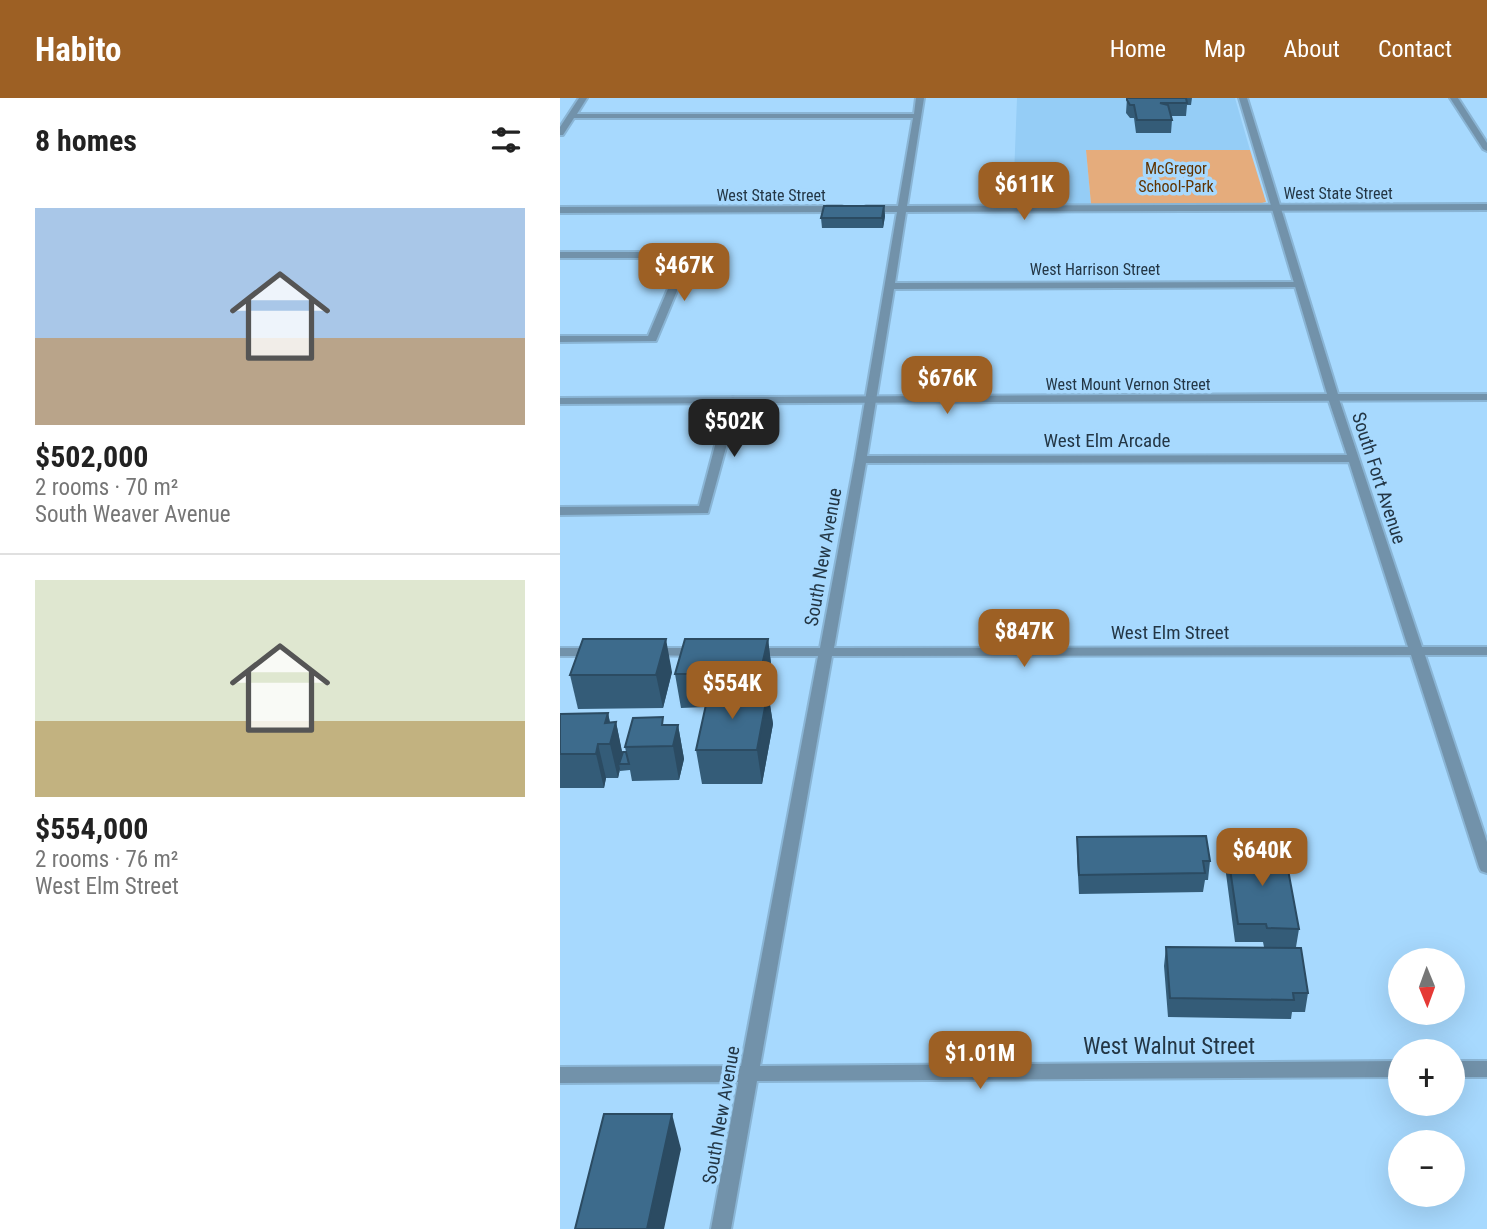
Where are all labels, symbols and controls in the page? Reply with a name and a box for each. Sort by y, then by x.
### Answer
text: Habito [35,30,122,69]
text: Home [1110,35,1166,63]
text: Map [1204,35,1246,63]
text: About [1284,35,1340,63]
text: Contact [1378,35,1452,63]
icon: filters [487,121,525,159]
text: 8 homes [35,123,137,158]
park label: McGregor School-Park [1138,159,1215,196]
pin: $611K [975,162,1073,222]
text: $611K [994,171,1054,198]
street label: West State Street [1283,184,1393,203]
street label: West State Street [716,186,826,205]
pin: $467K [635,244,733,303]
text: $467K [654,252,714,279]
icon: home [217,253,343,379]
street label: West Harrison Street [1030,260,1160,279]
pin: $676K [898,356,996,416]
text: $676K [917,365,977,392]
street label: West Mount Vernon Street [1046,375,1211,394]
pin: $502K [685,400,783,459]
text: $502K [704,408,764,435]
street label: South Fort Avenue [1347,409,1411,547]
street label: West Elm Arcade [1044,429,1171,452]
text: $502,000 [35,439,148,474]
text: 2 rooms · 70 m² [35,474,178,501]
street label: South New Avenue [800,486,846,628]
text: South Weaver Avenue [35,501,231,528]
pin: $847K [975,610,1073,669]
text: $847K [994,618,1054,645]
street label: West Elm Street [1111,621,1229,644]
icon: home [217,625,343,751]
pin: $554K [683,662,781,721]
text: $554K [702,670,762,697]
text: $554,000 [35,811,148,846]
pin: $640K [1213,828,1311,888]
text: $640K [1232,837,1292,864]
text: 2 rooms · 76 m² [35,846,178,873]
text: West Elm Street [35,873,179,900]
north arrow [1388,948,1465,1026]
map controls [1388,948,1465,1207]
pin: $1.01M [923,1032,1037,1091]
street label: West Walnut Street [1083,1033,1255,1060]
button: + [1388,1039,1465,1116]
text: $1.01M [945,1040,1015,1067]
street label: South New Avenue [698,1044,744,1186]
button: − [1388,1130,1465,1207]

